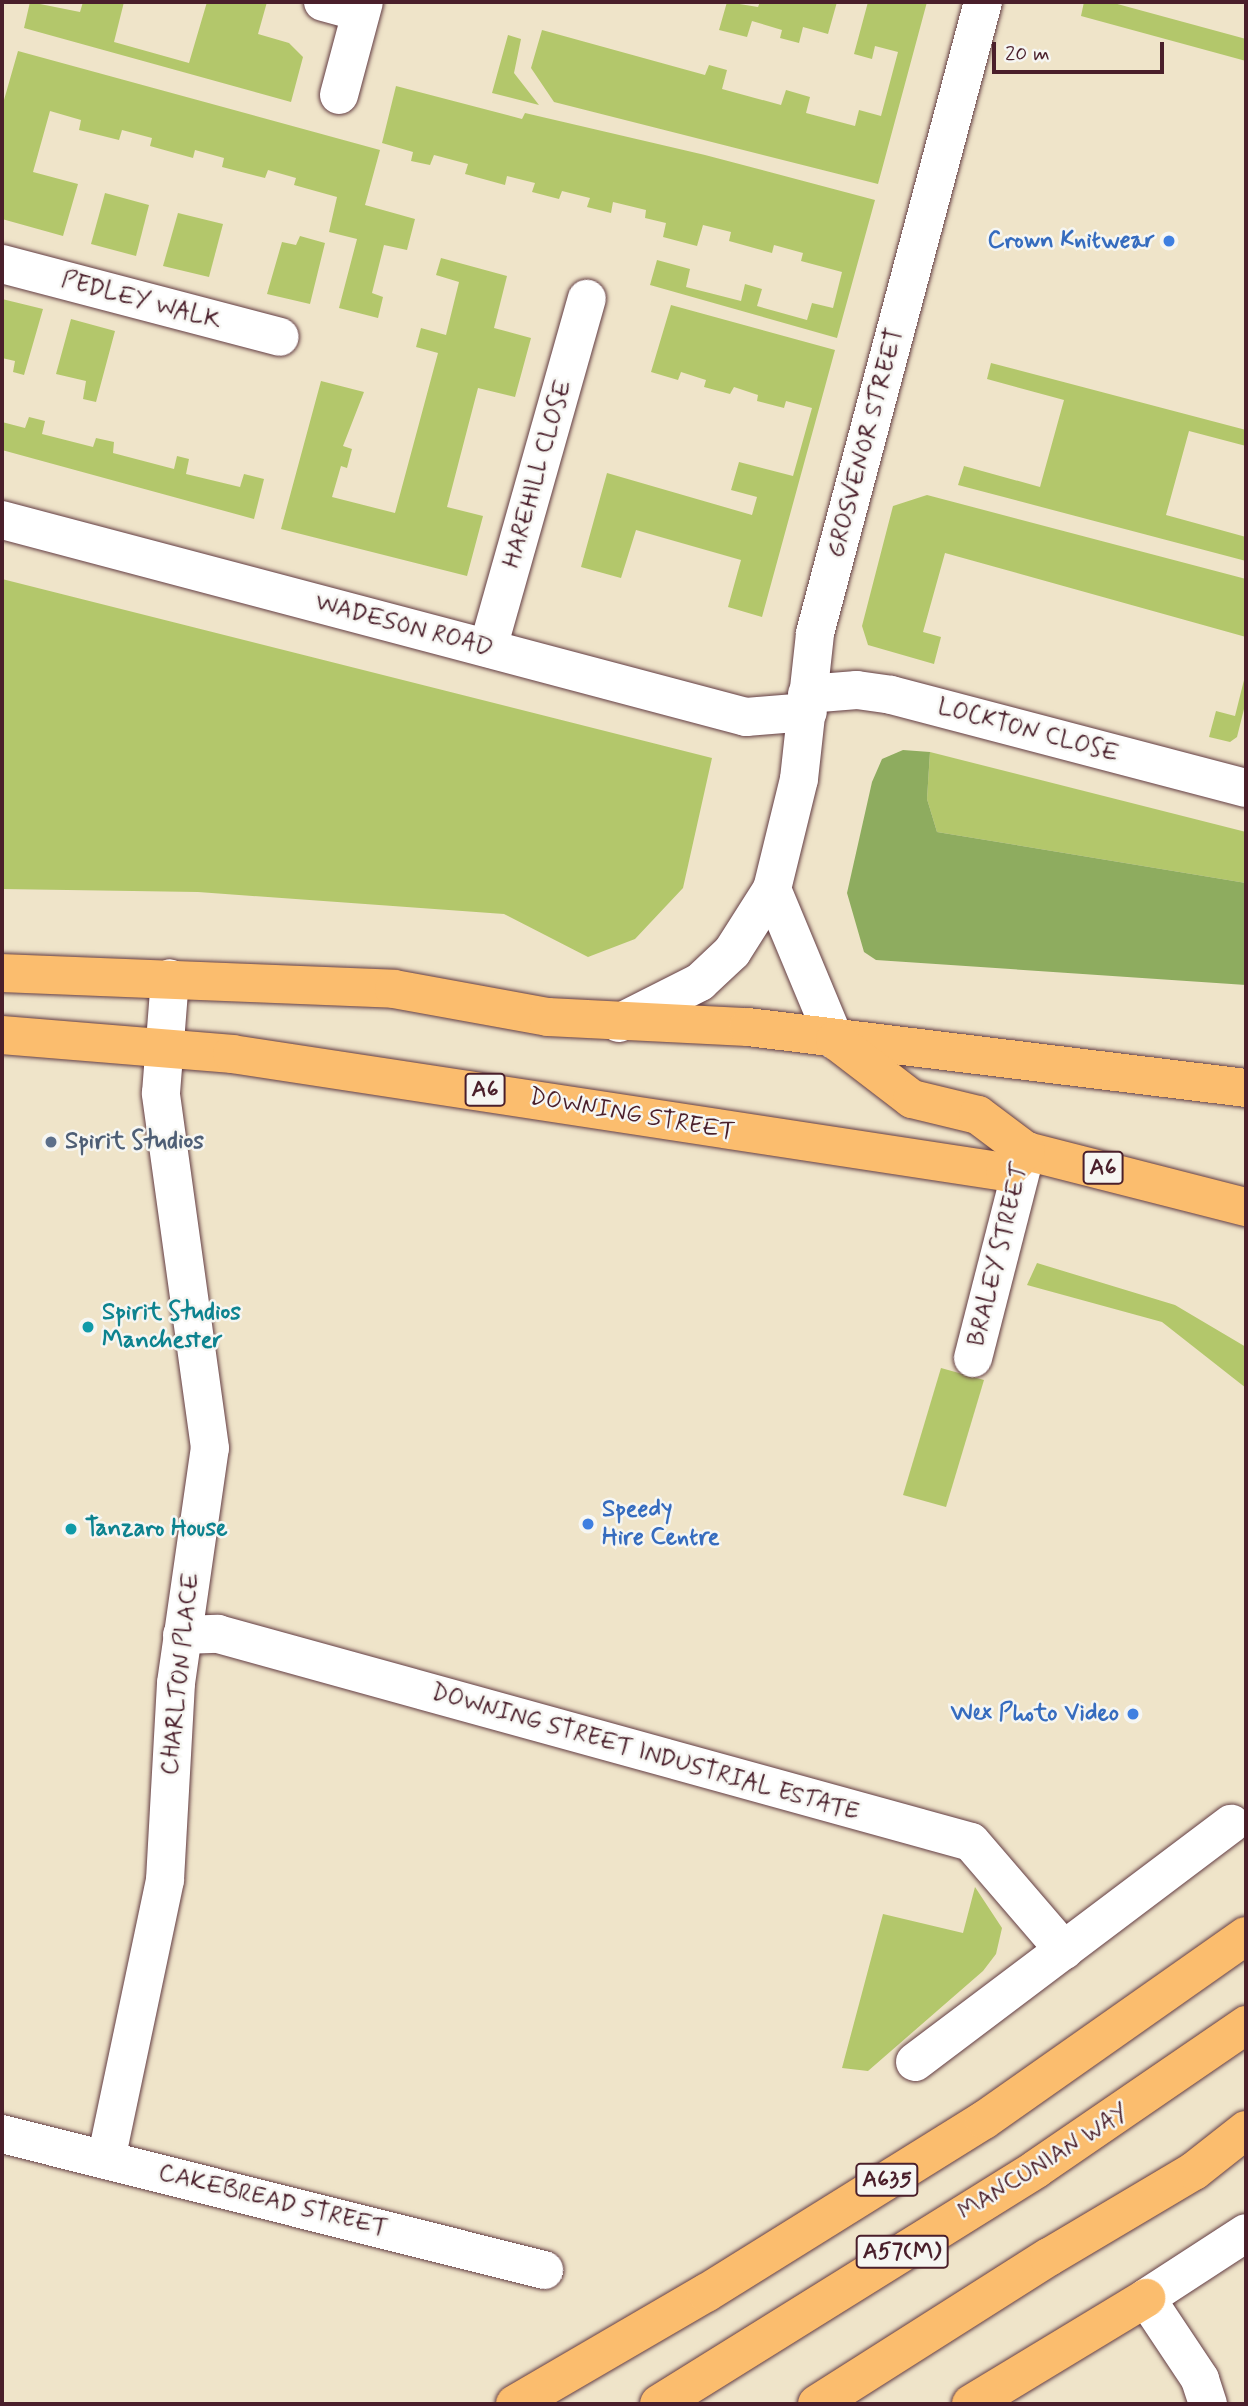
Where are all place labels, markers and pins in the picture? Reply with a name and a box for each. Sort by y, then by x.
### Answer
place label: Crown Knitwear [983,227,1155,255]
marker: Crown Knitwear [1161,233,1177,249]
place label: Spirit Studios [65,1128,205,1156]
marker: Spirit Studios [43,1134,59,1150]
place label: Spirit Studios Manchester [102,1299,242,1355]
marker: Spirit Studios Manchester [80,1319,96,1335]
place label: Speedy Hire Centre [602,1496,725,1552]
place label: Tanzaro House [85,1515,228,1543]
marker: Speedy Hire Centre [580,1516,596,1532]
marker: Tanzaro House [63,1521,79,1537]
place label: Wex Photo Video [953,1700,1119,1728]
marker: Wex Photo Video [1125,1706,1141,1722]

